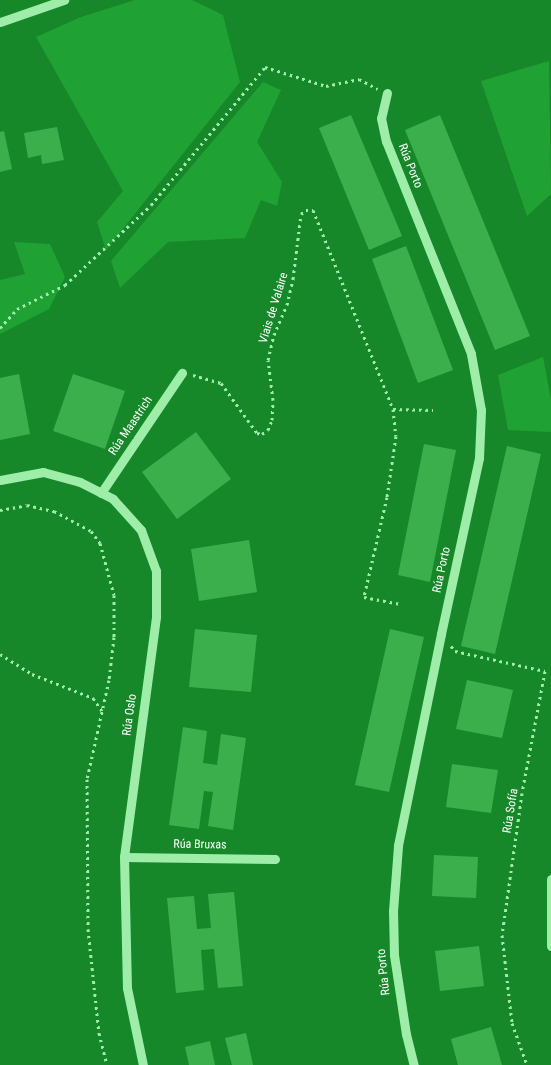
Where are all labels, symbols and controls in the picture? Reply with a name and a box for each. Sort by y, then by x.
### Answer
street label: Rúa Porto [395,142,425,190]
street label: Viais de Valaire [256,271,292,345]
street label: Rúa Maastrich [106,394,156,458]
street label: Rúa Porto [430,546,454,594]
street label: Rúa Oslo [120,693,140,737]
street label: Rúa Sofía [500,788,522,834]
street label: Rúa Bruxas [173,837,227,853]
street label: Rúa Porto [374,948,394,996]

